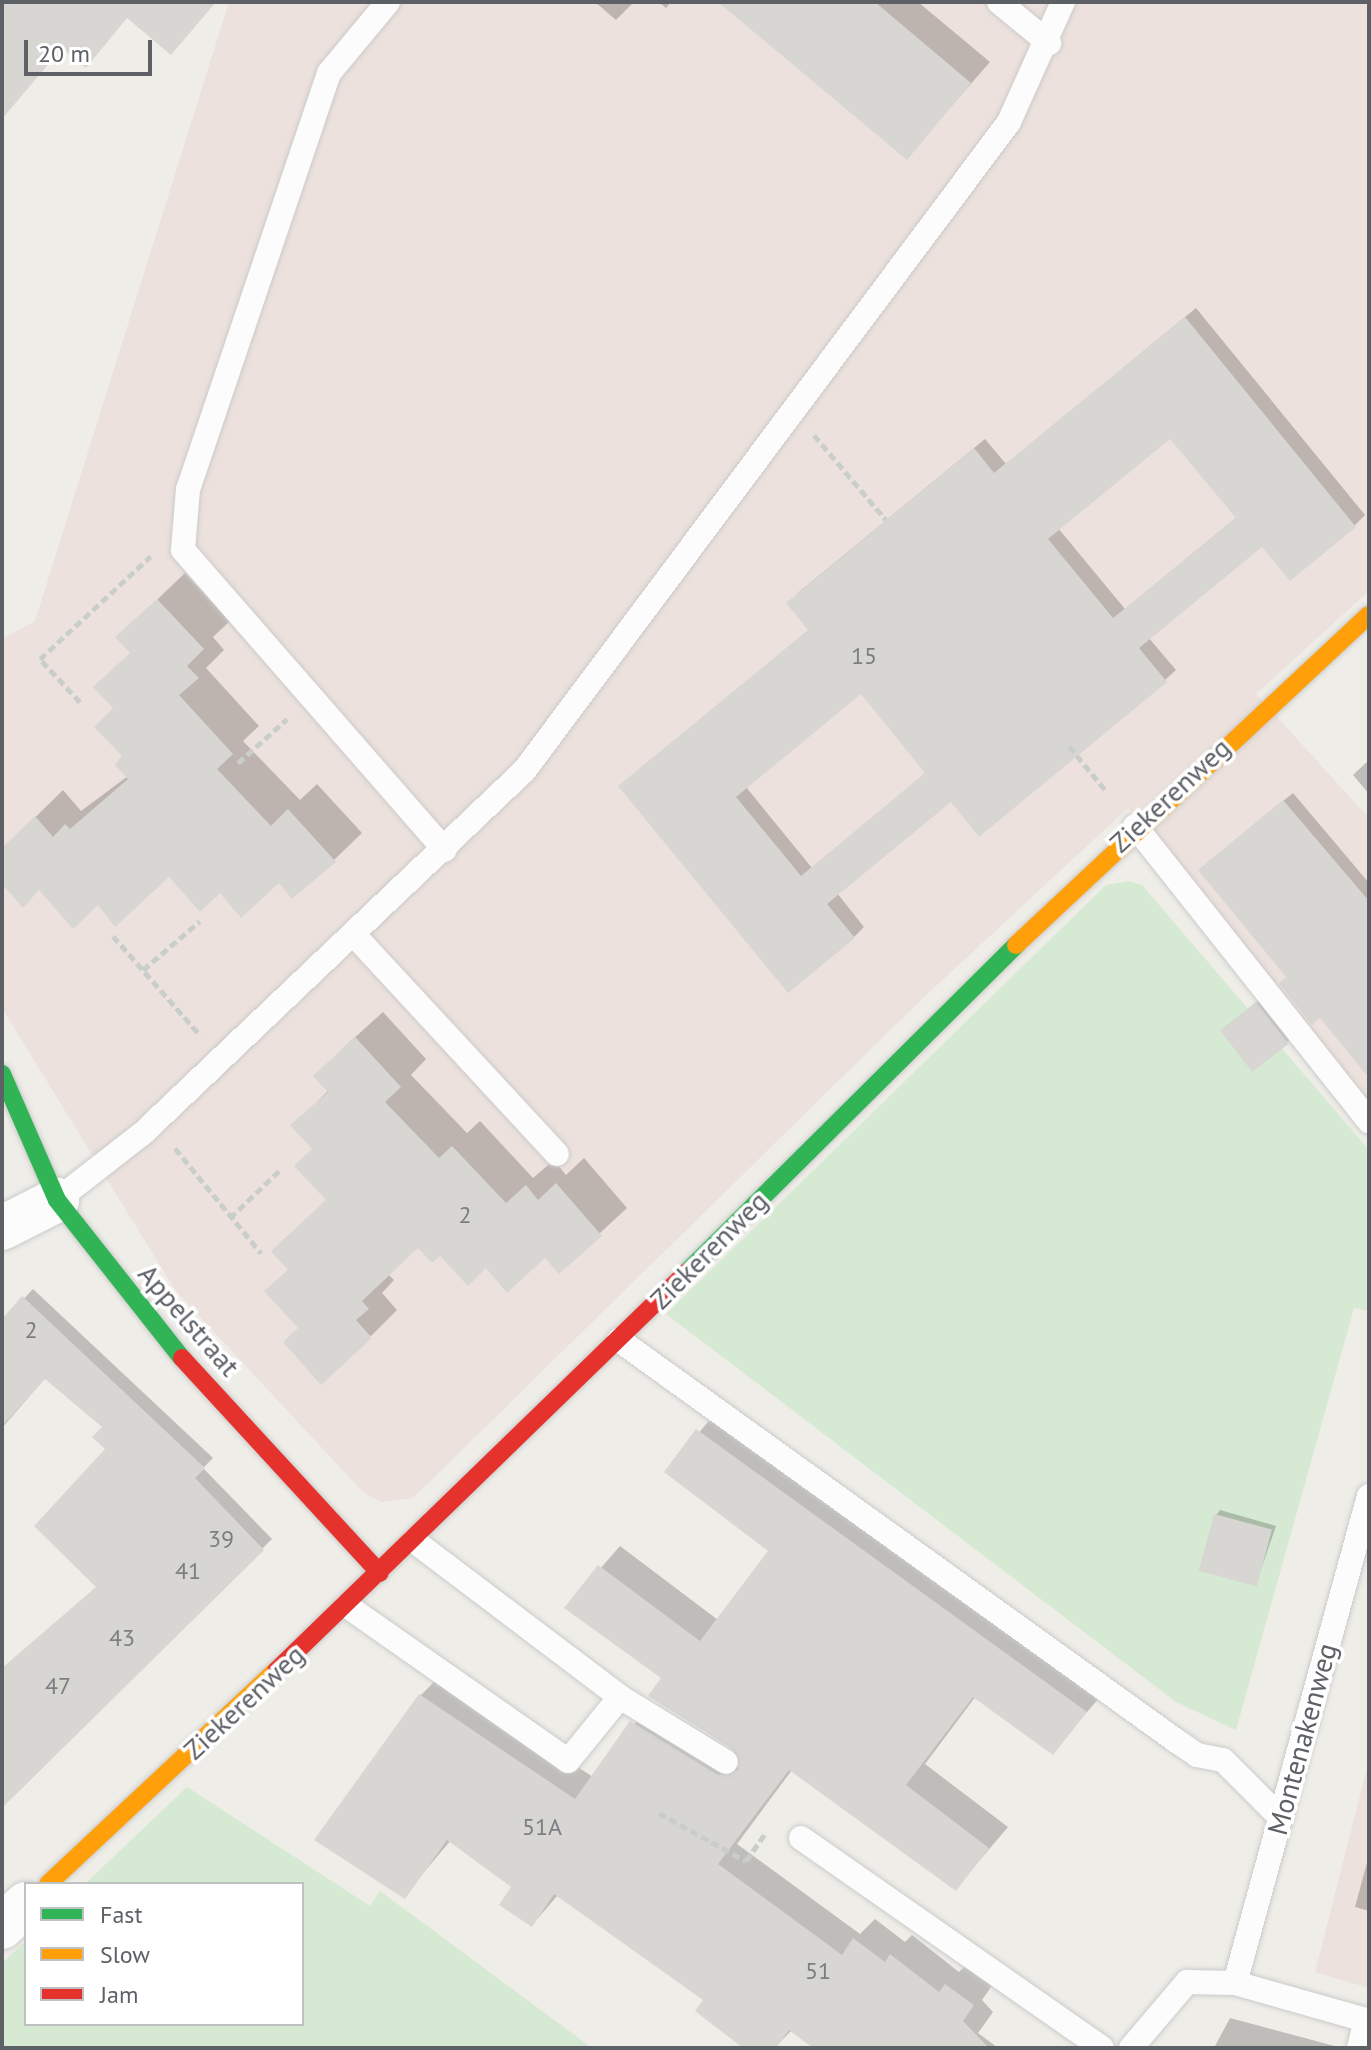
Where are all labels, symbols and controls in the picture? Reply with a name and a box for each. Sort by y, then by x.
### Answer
scale bar [28,24,156,74]
text: 20 m [38,38,90,69]
house number: 15 [851,642,877,670]
street label: Ziekerenweg [1103,731,1237,859]
street label: Ziekerenweg [643,1184,775,1316]
house number: 2 [458,1201,472,1229]
street label: Appelstraat [131,1257,247,1383]
house number: 2 [24,1316,38,1344]
house number: 39 [208,1525,234,1553]
house number: 41 [175,1557,201,1585]
house number: 43 [109,1624,135,1652]
street label: Ziekerenweg [177,1638,311,1766]
street label: Montenakenweg [1260,1640,1344,1838]
house number: 47 [45,1672,71,1700]
house number: 51A [522,1813,562,1841]
legend [24,1882,304,2026]
text: Fast [100,1899,143,1930]
text: Slow [100,1939,150,1970]
house number: 51 [805,1957,831,1985]
text: Jam [100,1979,138,2010]

